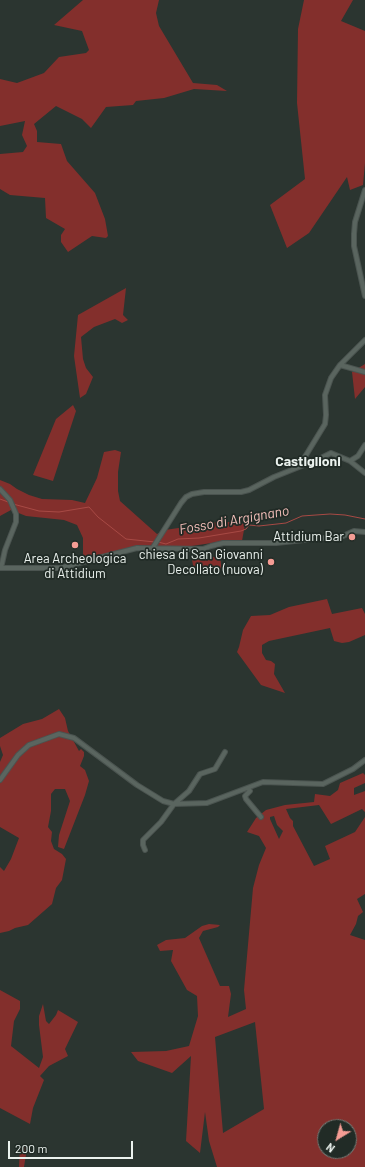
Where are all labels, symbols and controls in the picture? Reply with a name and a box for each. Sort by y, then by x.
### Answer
district label: Castiglioni [275,453,341,469]
water label: Fosso di Argignano [178,502,290,538]
place label: Attidium Bar [273,529,344,545]
marker: Attidium Bar [347,532,357,542]
marker: Area Archeologica di Attidium [70,540,80,550]
place label: chiesa di San Giovanni Decollato (nuova) [139,547,263,578]
place label: Area Archeologica di Attidium [24,551,126,582]
marker: chiesa di San Giovanni Decollato (nuova) [266,557,276,567]
north arrow [317,1119,357,1159]
scale bar [10,1133,135,1159]
text: 200 m [15,1141,47,1155]
text: N [323,1141,337,1156]

